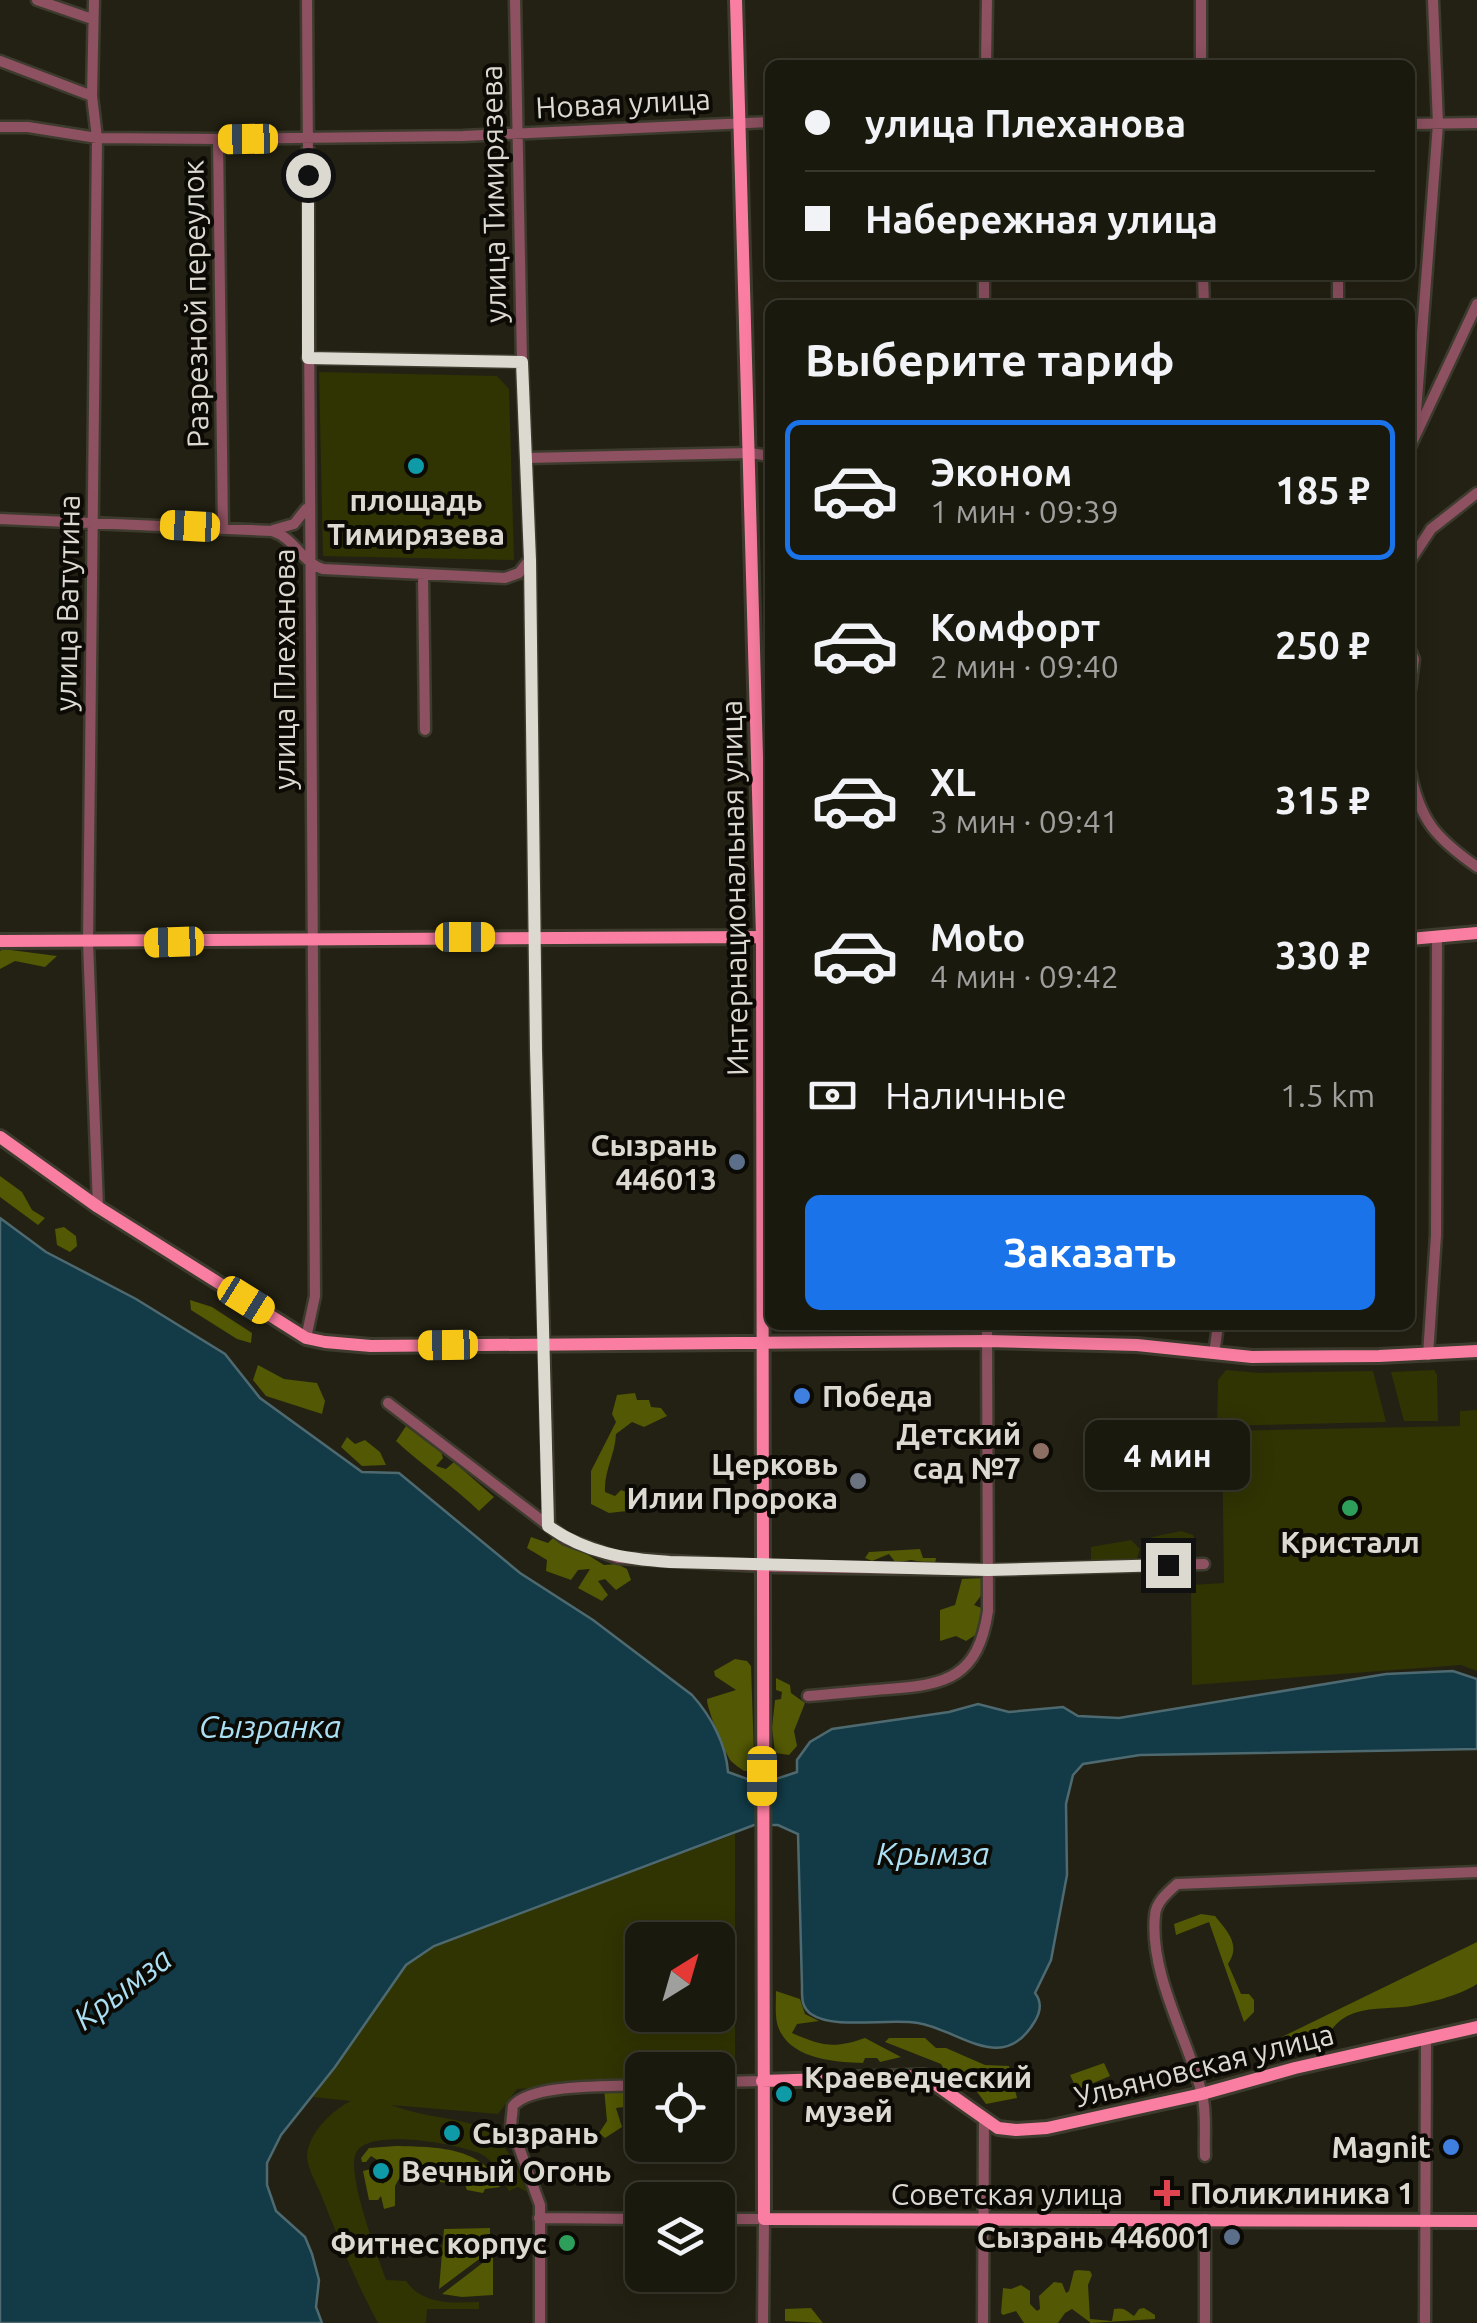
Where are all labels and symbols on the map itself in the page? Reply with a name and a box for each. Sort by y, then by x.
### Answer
street label: улица Тимирязева [474,65,512,323]
street label: Новая улица [534,81,712,125]
car [218,123,278,155]
route start [286,153,331,198]
street label: Разрезной переулок [175,160,215,448]
marker: площадь Тимирязева [405,455,427,477]
place label: площадь Тимирязева [327,483,505,551]
street label: улица Ватутина [48,494,86,712]
car [159,509,221,543]
street label: улица Плеханова [267,548,301,790]
street label: Интернациональная улица [714,700,754,1076]
car [435,922,495,952]
car [143,926,205,958]
place label: Сызрань 446013 [590,1128,717,1196]
marker: Сызрань 446013 [726,1151,748,1173]
car [213,1271,279,1329]
car [418,1329,478,1361]
place label: Победа [822,1379,933,1413]
marker: Победа [791,1385,813,1407]
place label: Детский сад №7 [896,1417,1021,1485]
callout: 4 мин [1086,1420,1250,1490]
marker: Детский сад №7 [1030,1440,1052,1462]
place label: Церковь Илии Пророка [627,1447,838,1515]
marker: Церковь Илии Пророка [847,1470,869,1492]
marker: Кристалл [1339,1497,1361,1519]
place label: Кристалл [1280,1525,1420,1559]
route end [1146,1543,1191,1588]
water label: Сызранка [199,1708,341,1744]
car [747,1746,777,1806]
water label: Крымза [877,1835,989,1871]
north arrow [625,1922,735,2032]
water label: Крымза [66,1940,178,2036]
street label: Ульяновская улица [1071,2016,1337,2114]
place label: Краеведческий музей [804,2060,1032,2128]
marker: Краеведческий музей [773,2083,795,2105]
place label: Сызрань [472,2116,599,2150]
marker: Сызрань [441,2122,463,2144]
place label: Magnit [1332,2130,1431,2164]
marker: Magnit [1440,2136,1462,2158]
place label: Вечный Огонь [401,2154,611,2188]
marker: Вечный Огонь [370,2160,392,2182]
place label: Поликлиника 1 [1190,2176,1414,2210]
street label: Советская улица [891,2177,1123,2211]
marker: Поликлиника 1 [1154,2180,1180,2206]
place label: Сызрань 446001 [977,2220,1212,2254]
place label: Фитнес корпус [330,2226,547,2260]
marker: Сызрань 446001 [1221,2226,1243,2248]
marker: Фитнес корпус [556,2232,578,2254]

